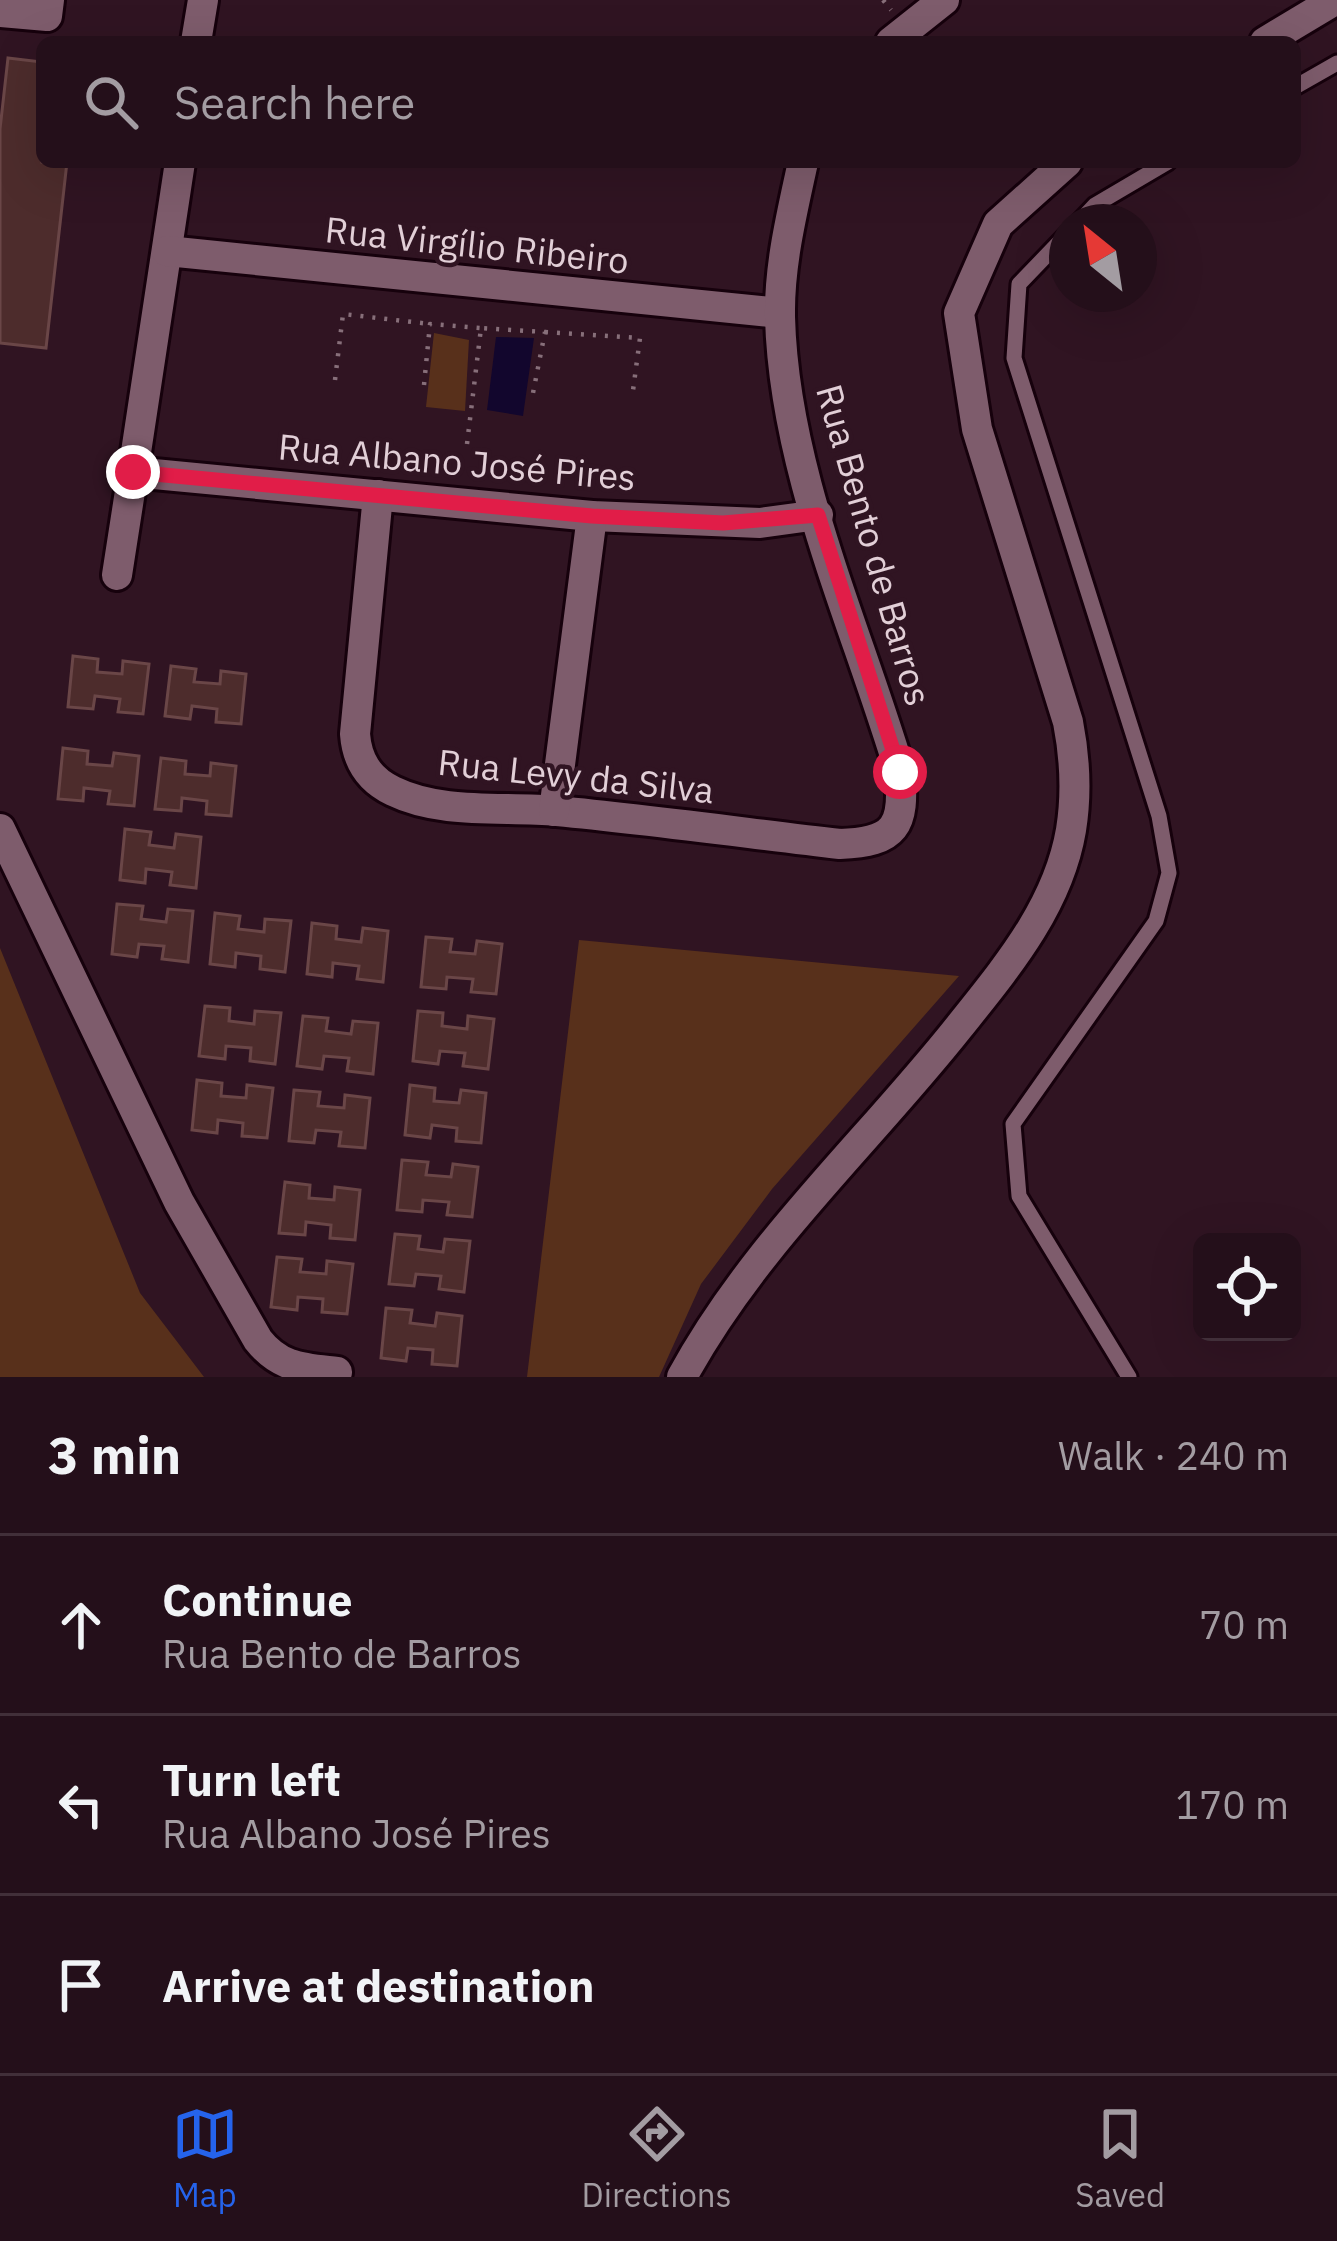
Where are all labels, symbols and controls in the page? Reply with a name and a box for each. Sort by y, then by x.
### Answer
search box [36,36,1301,168]
icon: search [78,69,144,135]
text: Search here [174,73,415,131]
north arrow [1049,204,1157,312]
street label: Rua Virgílio Ribeiro [323,205,631,284]
street label: Rua Bento de Barros [806,379,943,711]
street label: Rua Albano José Pires [276,422,638,501]
route end [106,445,160,499]
street label: Rua Levy da Silva [436,738,716,813]
route start [873,745,927,799]
map controls [1193,1233,1301,1341]
button: locate [1193,1233,1301,1341]
text: 3 min [48,1422,181,1488]
text: Walk · 240 m [1058,1430,1289,1481]
text: Continue [162,1570,353,1628]
icon: ahead [48,1592,114,1658]
text: 70 m [1199,1599,1289,1650]
text: Rua Bento de Barros [162,1628,522,1679]
text: Turn left [162,1750,341,1808]
icon: left [48,1772,114,1838]
text: 170 m [1176,1779,1289,1830]
text: Rua Albano José Pires [162,1808,551,1859]
icon: arrive [48,1952,114,2018]
text: Arrive at destination [162,1956,595,2014]
tab: Map [172,2101,238,2216]
tab: Directions [582,2101,732,2216]
tab: Saved [1075,2101,1165,2216]

